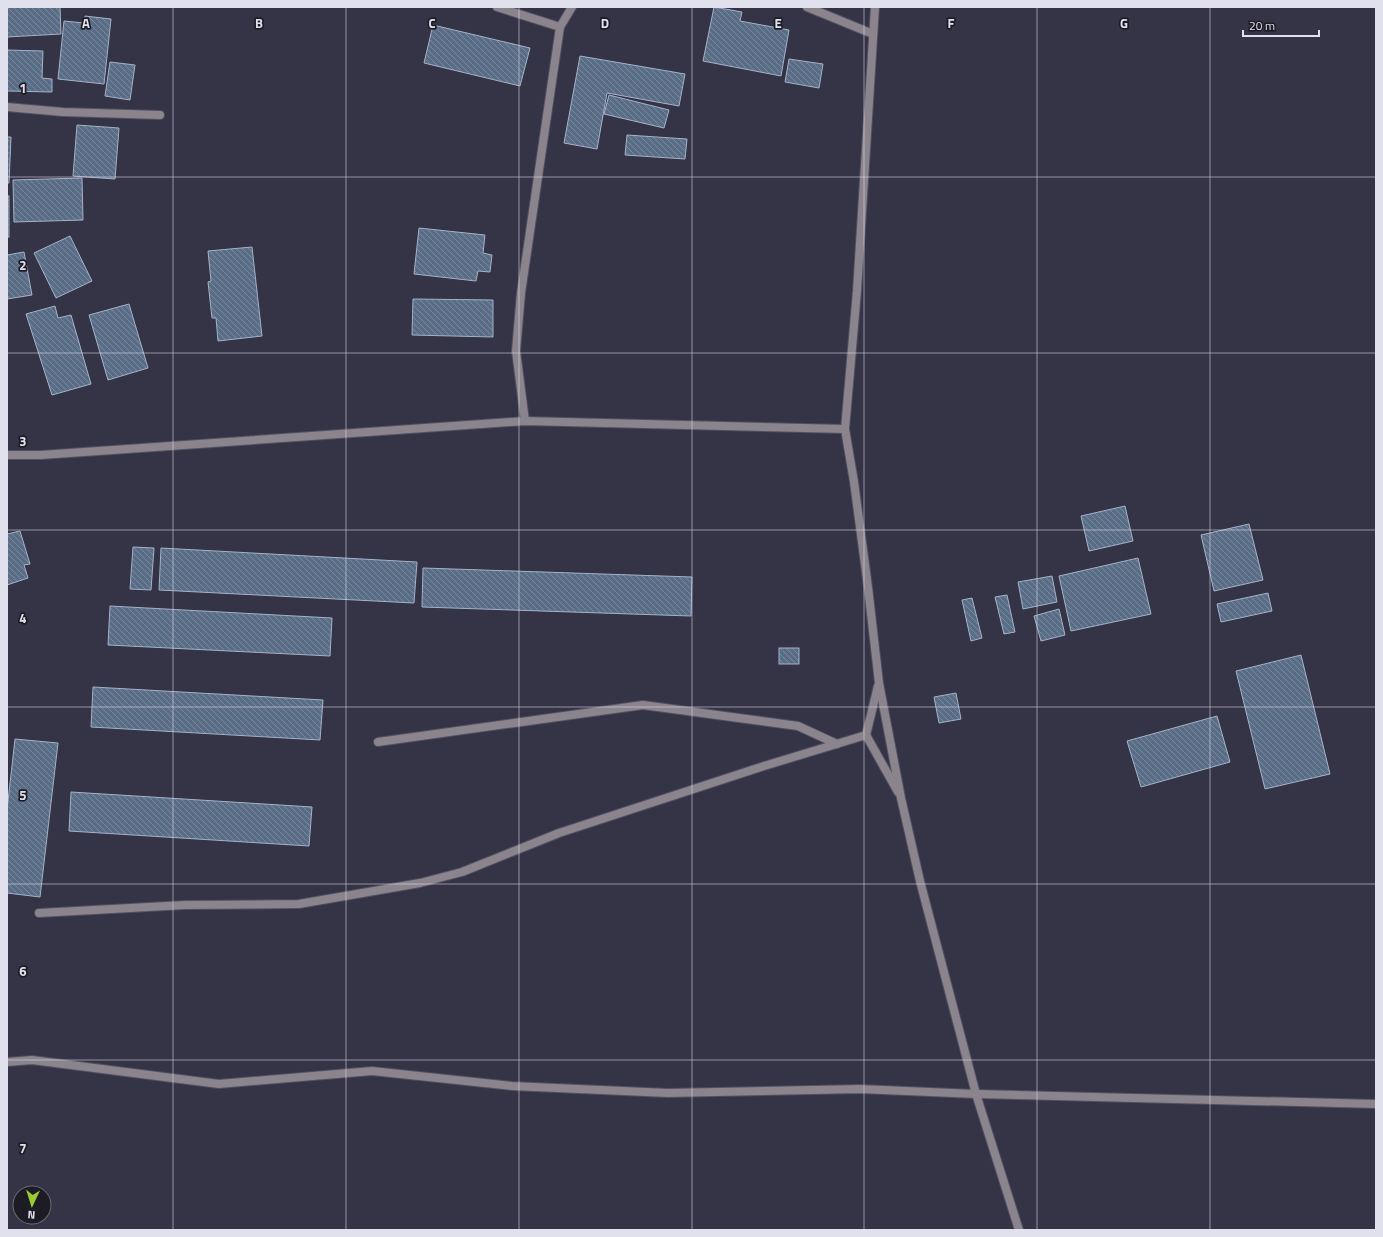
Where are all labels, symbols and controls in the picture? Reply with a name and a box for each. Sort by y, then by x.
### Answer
scale bar [1243,12,1319,38]
text: A [82,13,90,33]
text: B [255,13,263,33]
text: C [428,13,436,33]
text: D [601,13,609,33]
text: E [774,13,782,33]
text: F [948,13,955,33]
text: G [1120,13,1128,33]
text: 20 m [1249,16,1275,35]
text: 1 [19,78,27,98]
text: 2 [19,255,27,275]
text: 3 [19,431,27,451]
text: 4 [19,608,27,628]
text: 5 [19,785,27,805]
text: 6 [19,961,27,981]
text: 7 [19,1138,27,1158]
north arrow [12,1185,52,1225]
text: N [27,1207,36,1223]

